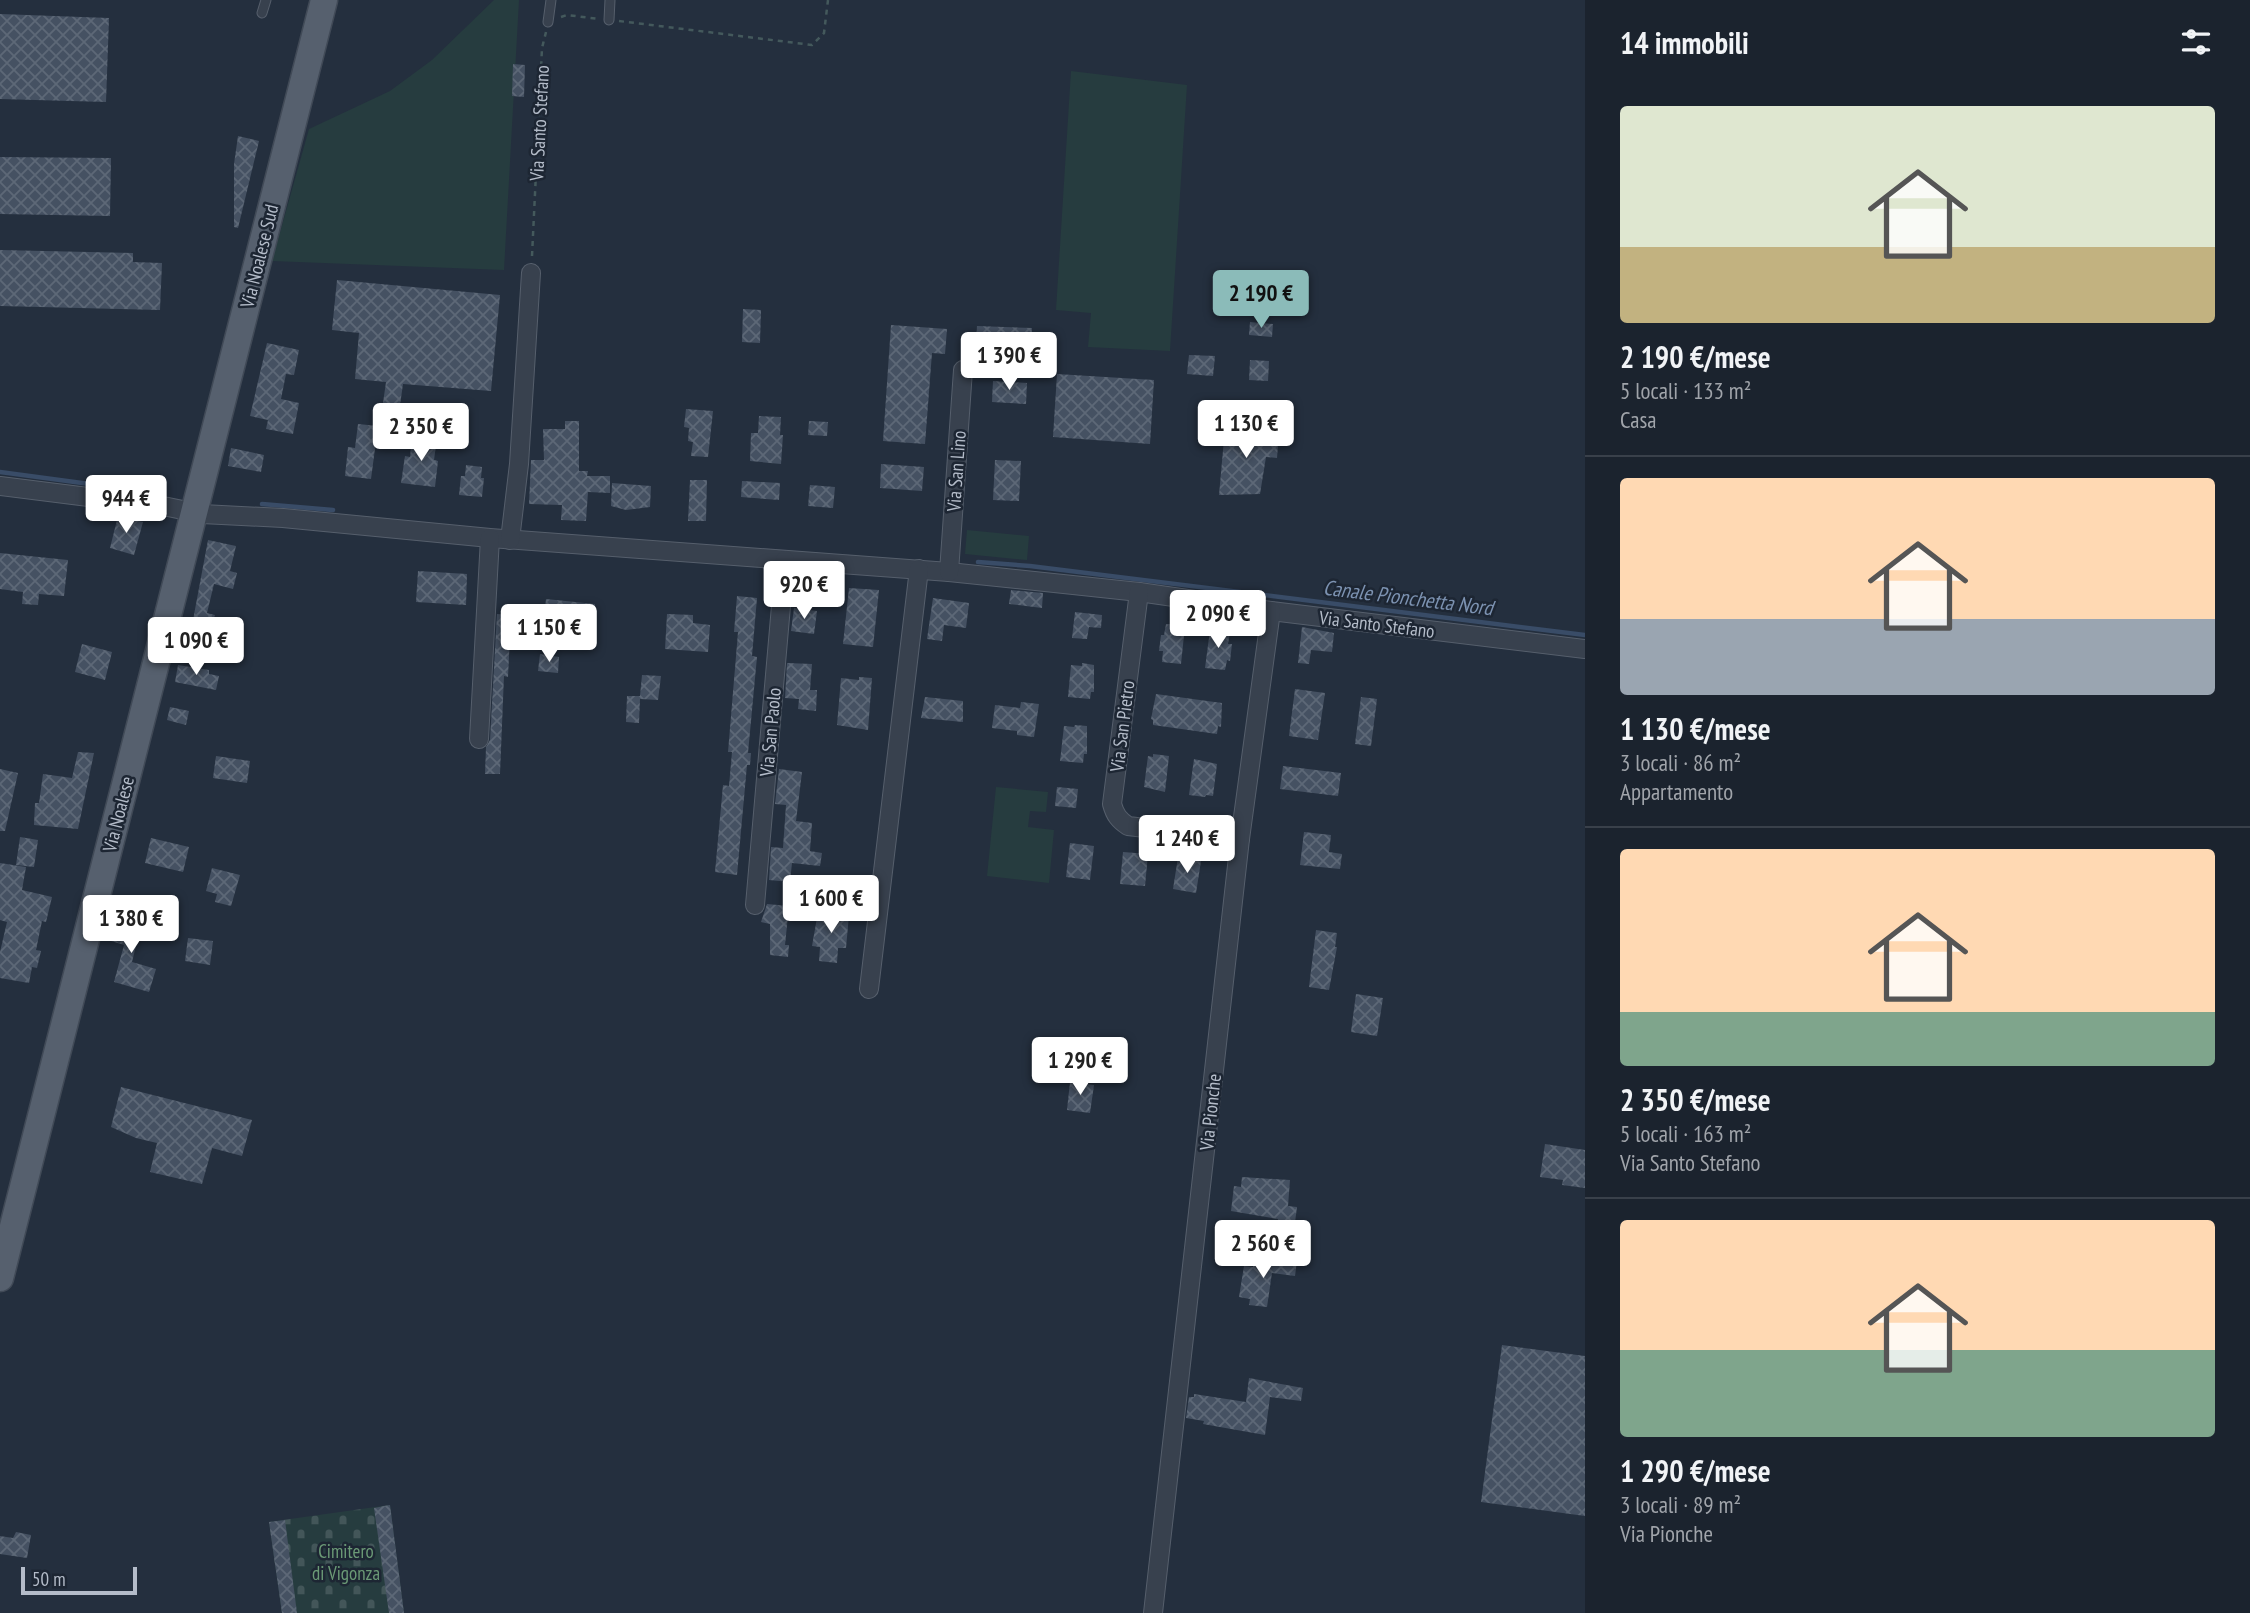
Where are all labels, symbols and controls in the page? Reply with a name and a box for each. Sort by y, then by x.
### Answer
text: 14 immobili [1620,23,1749,62]
icon: filters [2177,23,2215,61]
street label: Via Santo Stefano [524,64,554,183]
icon: home [1855,151,1981,277]
street label: Via Noalese Sud [234,202,283,311]
pin: 2 190 € [1196,270,1326,330]
text: 2 190 € [1229,278,1293,307]
pin: 1 390 € [944,332,1074,392]
text: 2 190 €/mese [1620,337,1771,376]
text: 1 390 € [977,340,1041,369]
text: 5 locali · 133 m² [1620,376,1751,405]
pin: 1 130 € [1181,400,1311,460]
pin: 2 350 € [356,404,486,463]
text: Casa [1620,405,1656,434]
text: 1 130 € [1214,408,1278,437]
text: 2 350 € [389,411,453,440]
street label: Via San Lino [941,430,971,513]
pin: 944 € [77,476,175,535]
text: 944 € [102,483,150,512]
icon: home [1855,523,1981,649]
pin: 920 € [755,562,853,621]
text: 920 € [780,569,828,598]
water label: Canale Pionchetta Nord [1322,574,1497,622]
pin: 2 090 € [1153,590,1283,650]
text: 2 090 € [1186,598,1250,627]
pin: 1 150 € [484,604,614,664]
street label: Via Santo Stefano [1317,605,1436,643]
text: 1 150 € [517,612,581,641]
pin: 1 090 € [131,618,261,677]
text: 1 090 € [164,625,228,654]
street label: Via San Pietro [1104,679,1140,774]
street label: Via San Paolo [754,687,786,778]
text: 1 130 €/mese [1620,709,1771,748]
text: 3 locali · 86 m² [1620,748,1741,777]
street label: Via Noalese [97,774,139,855]
text: Appartamento [1620,777,1733,806]
pin: 1 240 € [1122,816,1252,875]
text: 1 240 € [1155,823,1219,852]
pin: 1 600 € [766,876,896,935]
text: 1 600 € [799,883,863,912]
icon: home [1855,894,1981,1020]
pin: 1 380 € [66,895,196,955]
text: 1 380 € [99,903,163,932]
pin: 1 290 € [1015,1038,1145,1097]
text: 1 290 € [1048,1045,1112,1074]
street label: Via Pionche [1194,1072,1226,1152]
text: 2 350 €/mese [1620,1080,1771,1119]
text: 5 locali · 163 m² [1620,1119,1751,1148]
text: Via Santo Stefano [1620,1148,1760,1177]
pin: 2 560 € [1198,1220,1328,1280]
text: 2 560 € [1231,1228,1295,1257]
icon: home [1855,1265,1981,1391]
text: 1 290 €/mese [1620,1451,1771,1490]
text: 3 locali · 89 m² [1620,1490,1741,1519]
text: Via Pionche [1620,1519,1713,1548]
park label: Cimitero di Vigonza [312,1539,380,1585]
scale bar [21,1564,136,1596]
text: 50 m [32,1567,66,1591]

